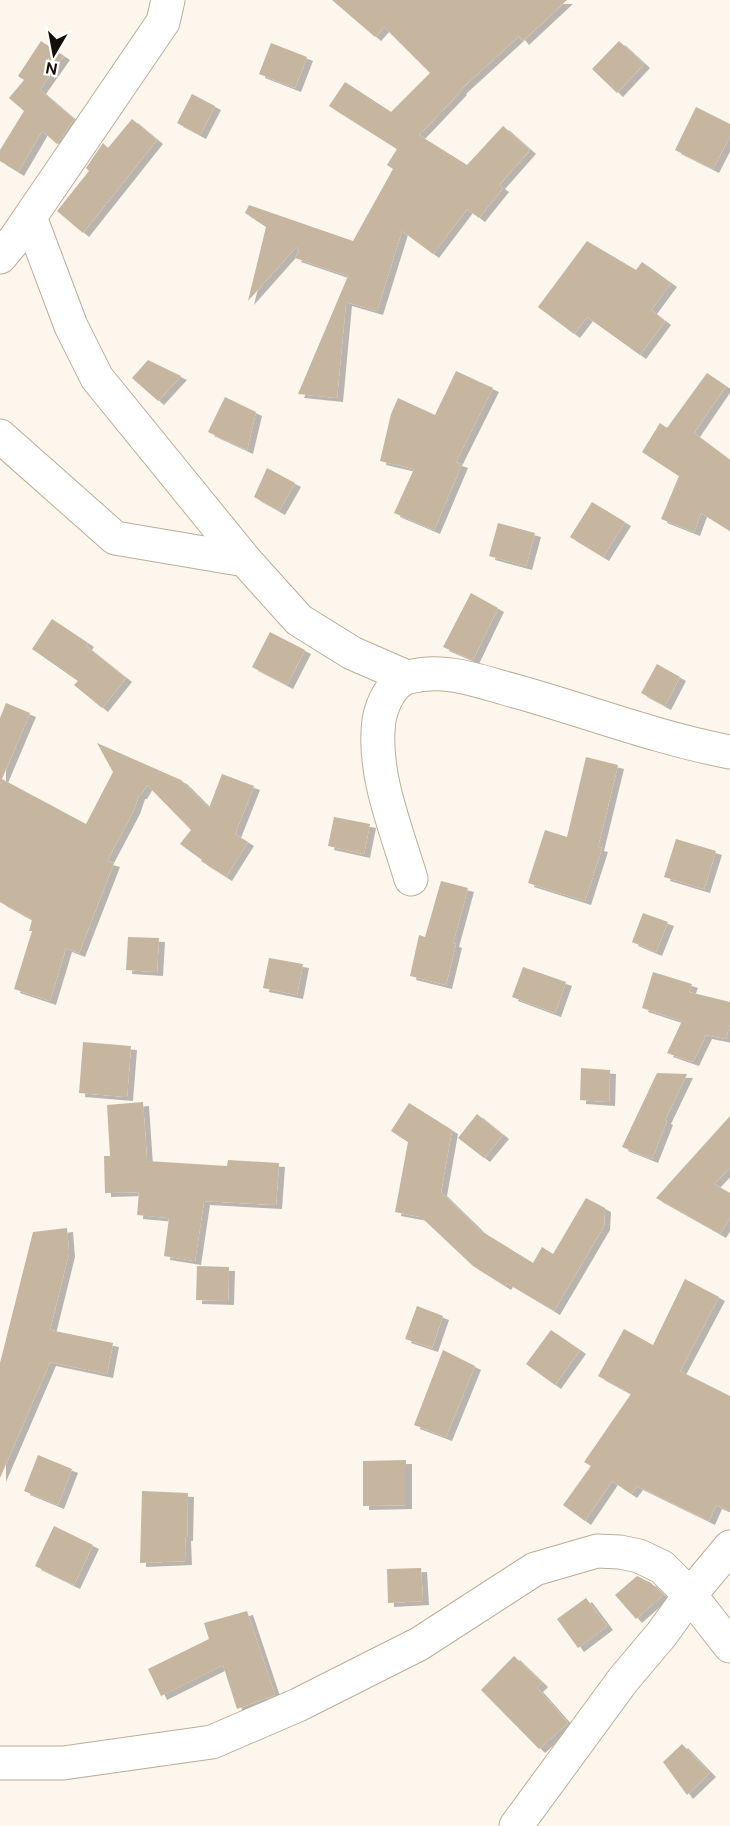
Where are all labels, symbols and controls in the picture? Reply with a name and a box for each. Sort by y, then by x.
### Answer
north arrow [24,24,84,84]
text: N [44,57,59,80]

